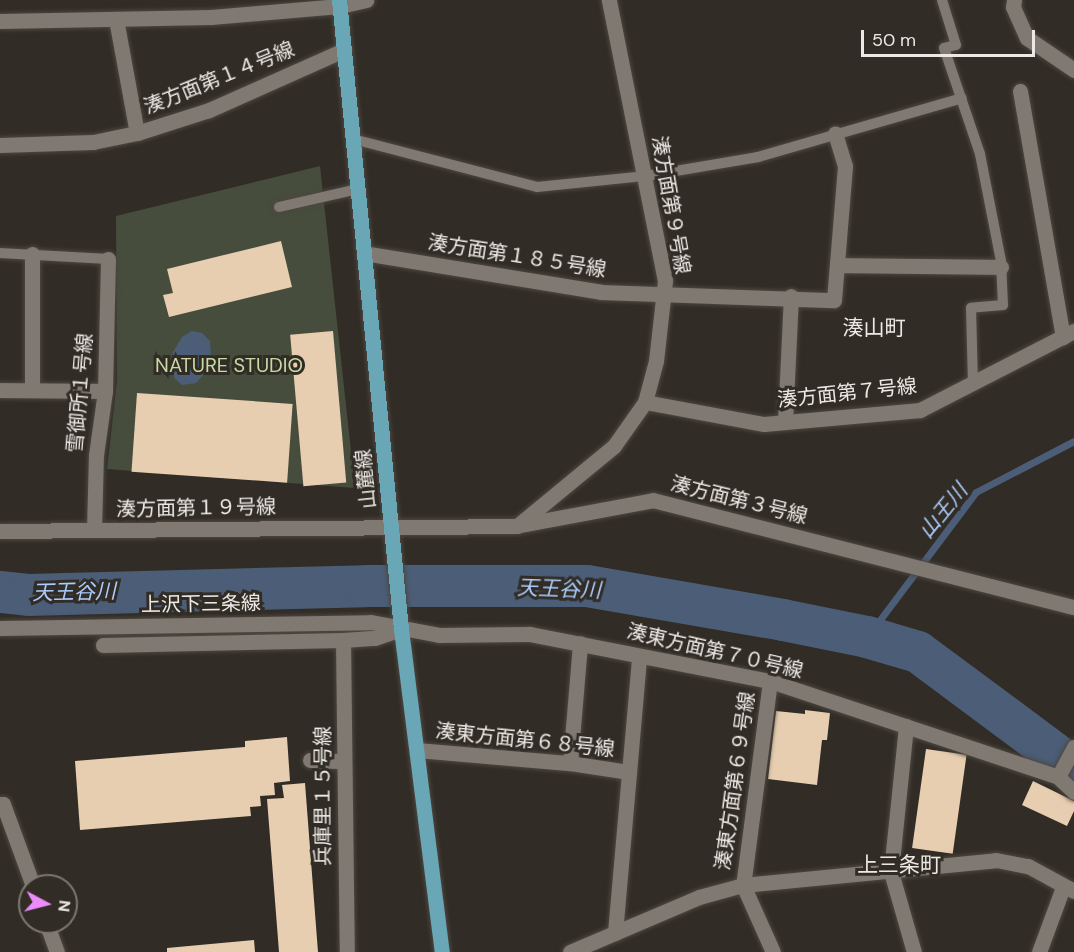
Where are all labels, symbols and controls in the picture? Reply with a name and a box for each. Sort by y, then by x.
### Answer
scale bar [864,18,1038,56]
text: 50 m [872,28,916,52]
street label: 湊方面第１４号線 [140,37,298,119]
street label: 湊方面第９号線 [647,134,695,276]
street label: 湊方面第１８５号線 [426,230,608,282]
district label: 湊山町 [843,315,905,341]
street label: 雪御所１号線 [63,332,97,454]
park label: NATURE STUDIO [155,353,303,377]
street label: 湊方面第７号線 [776,374,918,412]
street label: 山麓線 [351,448,381,510]
street label: 湊方面第３号線 [668,471,810,529]
water label: 山王川 [913,479,973,543]
street label: 湊方面第１９号線 [116,495,276,521]
water label: 天王谷川 [517,575,601,603]
water label: 天王谷川 [32,579,116,605]
street label: 上沢下三条線 [141,591,261,617]
street label: 湊東方面第７０号線 [625,619,805,683]
street label: 湊東方面第６９号線 [711,690,759,872]
street label: 湊東方面第６８号線 [434,719,616,761]
street label: 兵庫里１５号線 [311,726,335,866]
district label: 上三条町 [857,852,941,878]
north arrow [18,874,78,934]
text: N [53,899,76,913]

